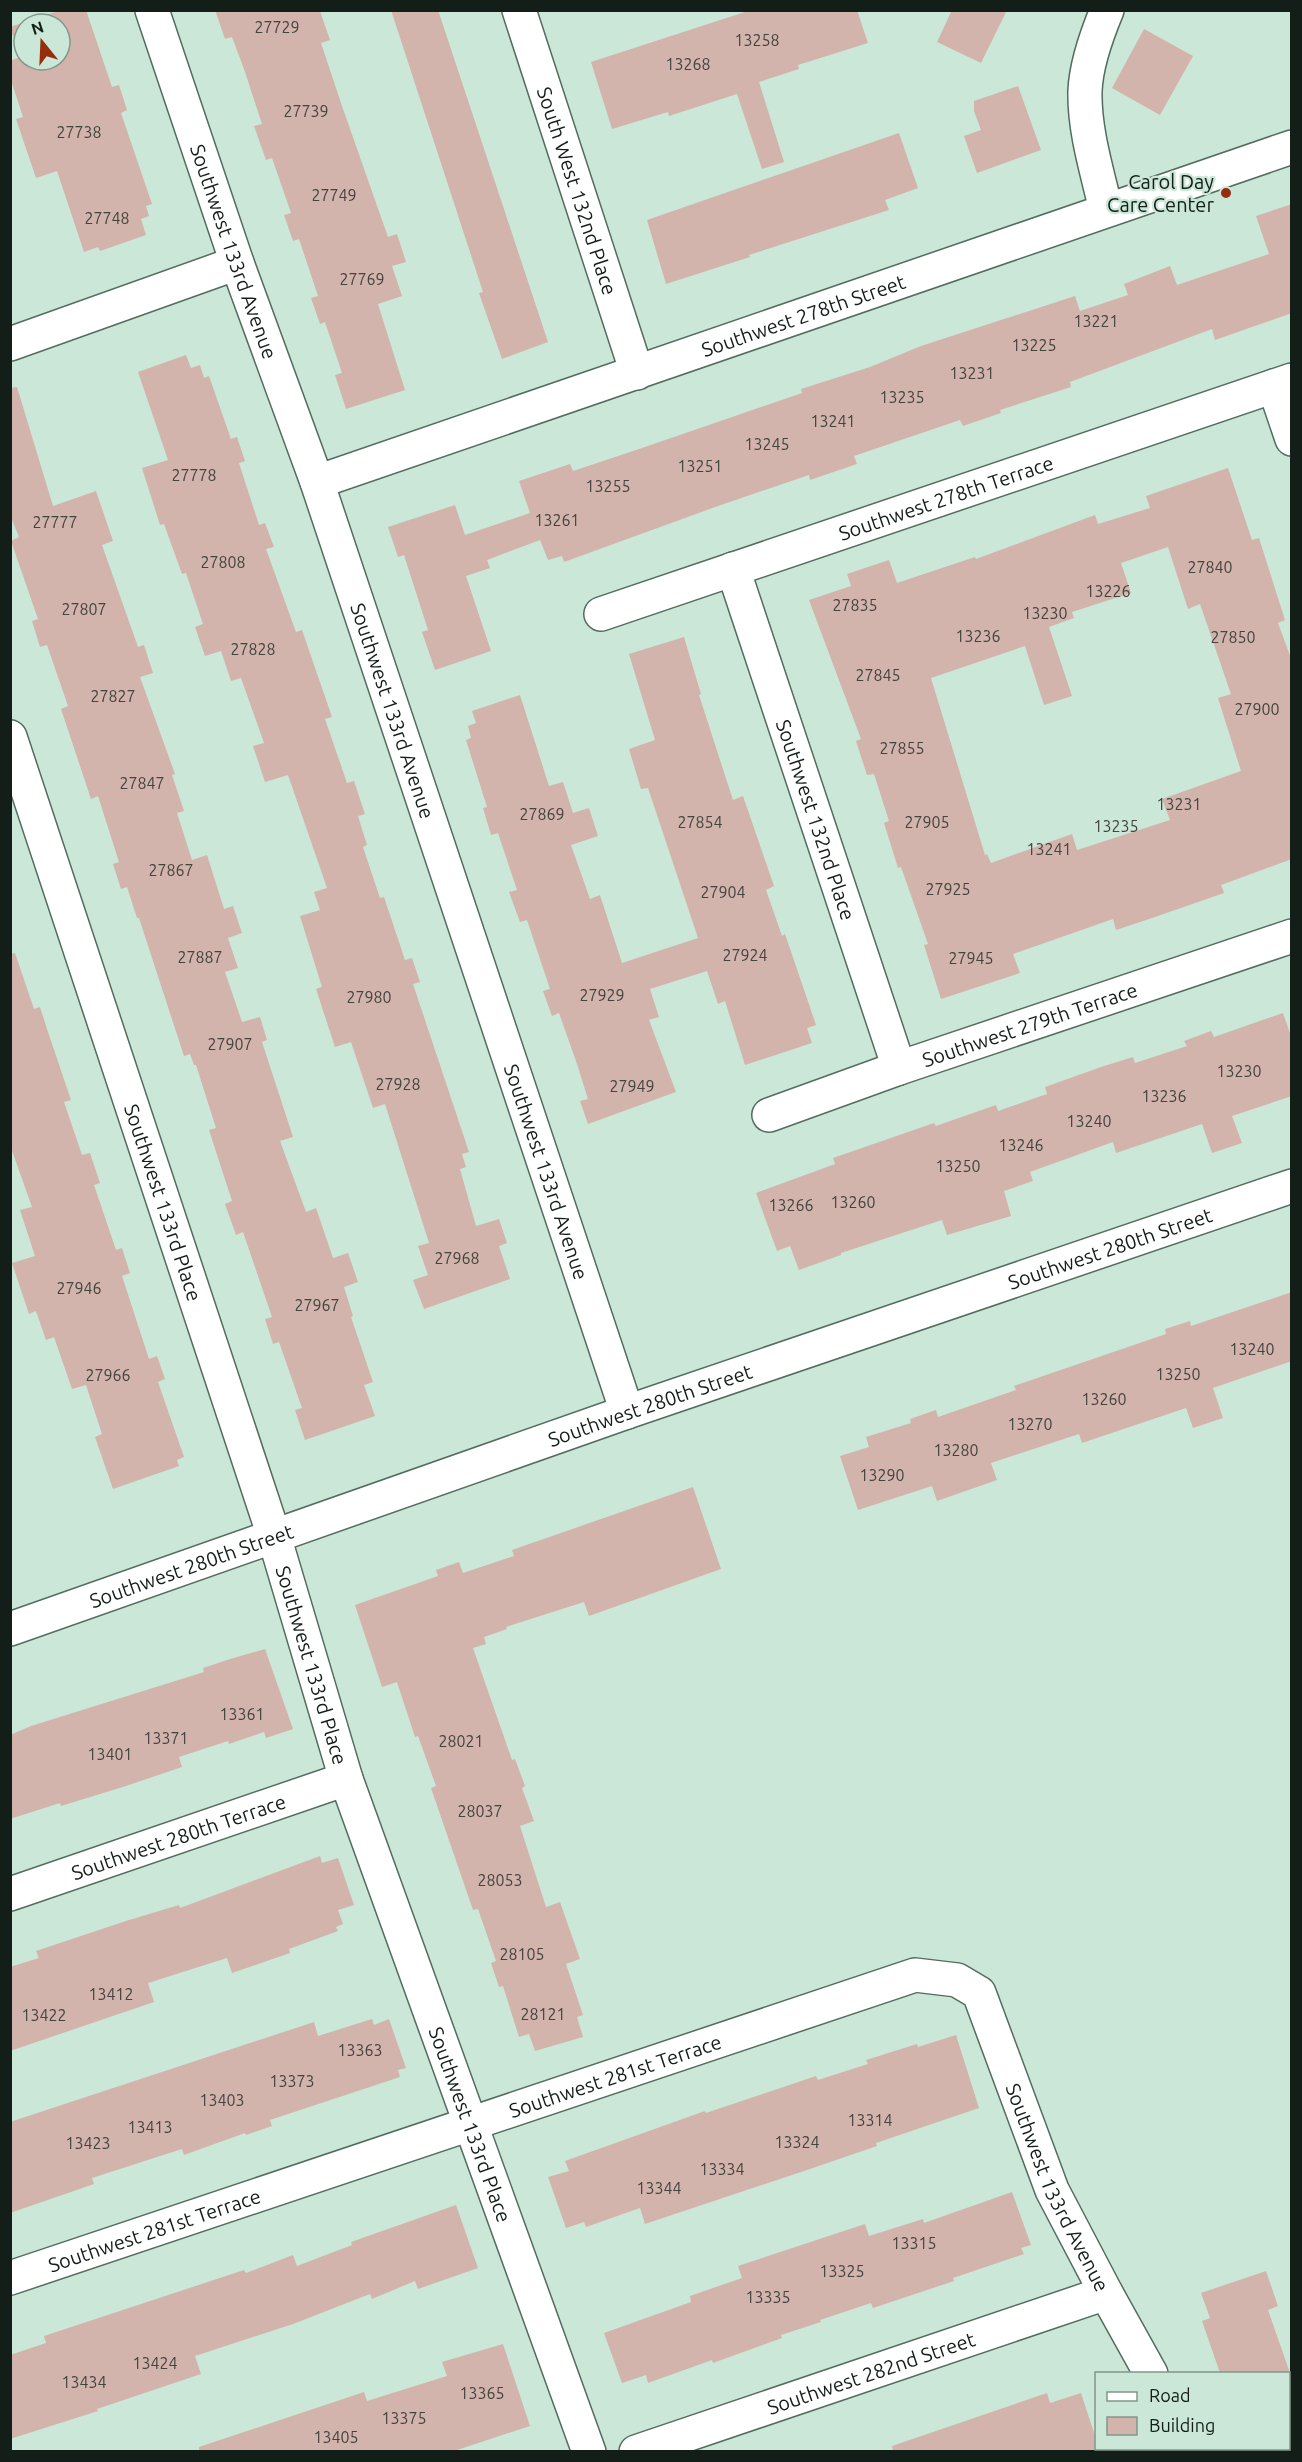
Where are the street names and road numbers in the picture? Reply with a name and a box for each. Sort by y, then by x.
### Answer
street label: South West 132nd Place [533,84,622,298]
street label: Southwest 133rd Avenue [186,141,282,362]
street label: Southwest 278th Street [698,269,908,361]
street label: Southwest 278th Terrace [835,450,1056,544]
street label: Southwest 133rd Avenue [347,600,440,821]
street label: Southwest 132nd Place [772,716,860,923]
street label: Southwest 279th Terrace [919,977,1140,1071]
street label: Southwest 133rd Avenue [500,1061,593,1282]
street label: Southwest 133rd Place [120,1101,207,1304]
street label: Southwest 280th Street [1005,1203,1215,1293]
street label: Southwest 280th Street [545,1359,755,1450]
street label: Southwest 280th Street [86,1519,296,1612]
street label: Southwest 133rd Place [272,1563,353,1767]
street label: Southwest 280th Terrace [68,1789,289,1884]
street label: Southwest 133rd Place [425,2023,516,2225]
street label: Southwest 281st Terrace [506,2029,724,2122]
street label: Southwest 133rd Avenue [1002,2080,1114,2295]
street label: Southwest 281st Terrace [45,2184,263,2276]
street label: Southwest 282nd Street [764,2327,978,2418]

